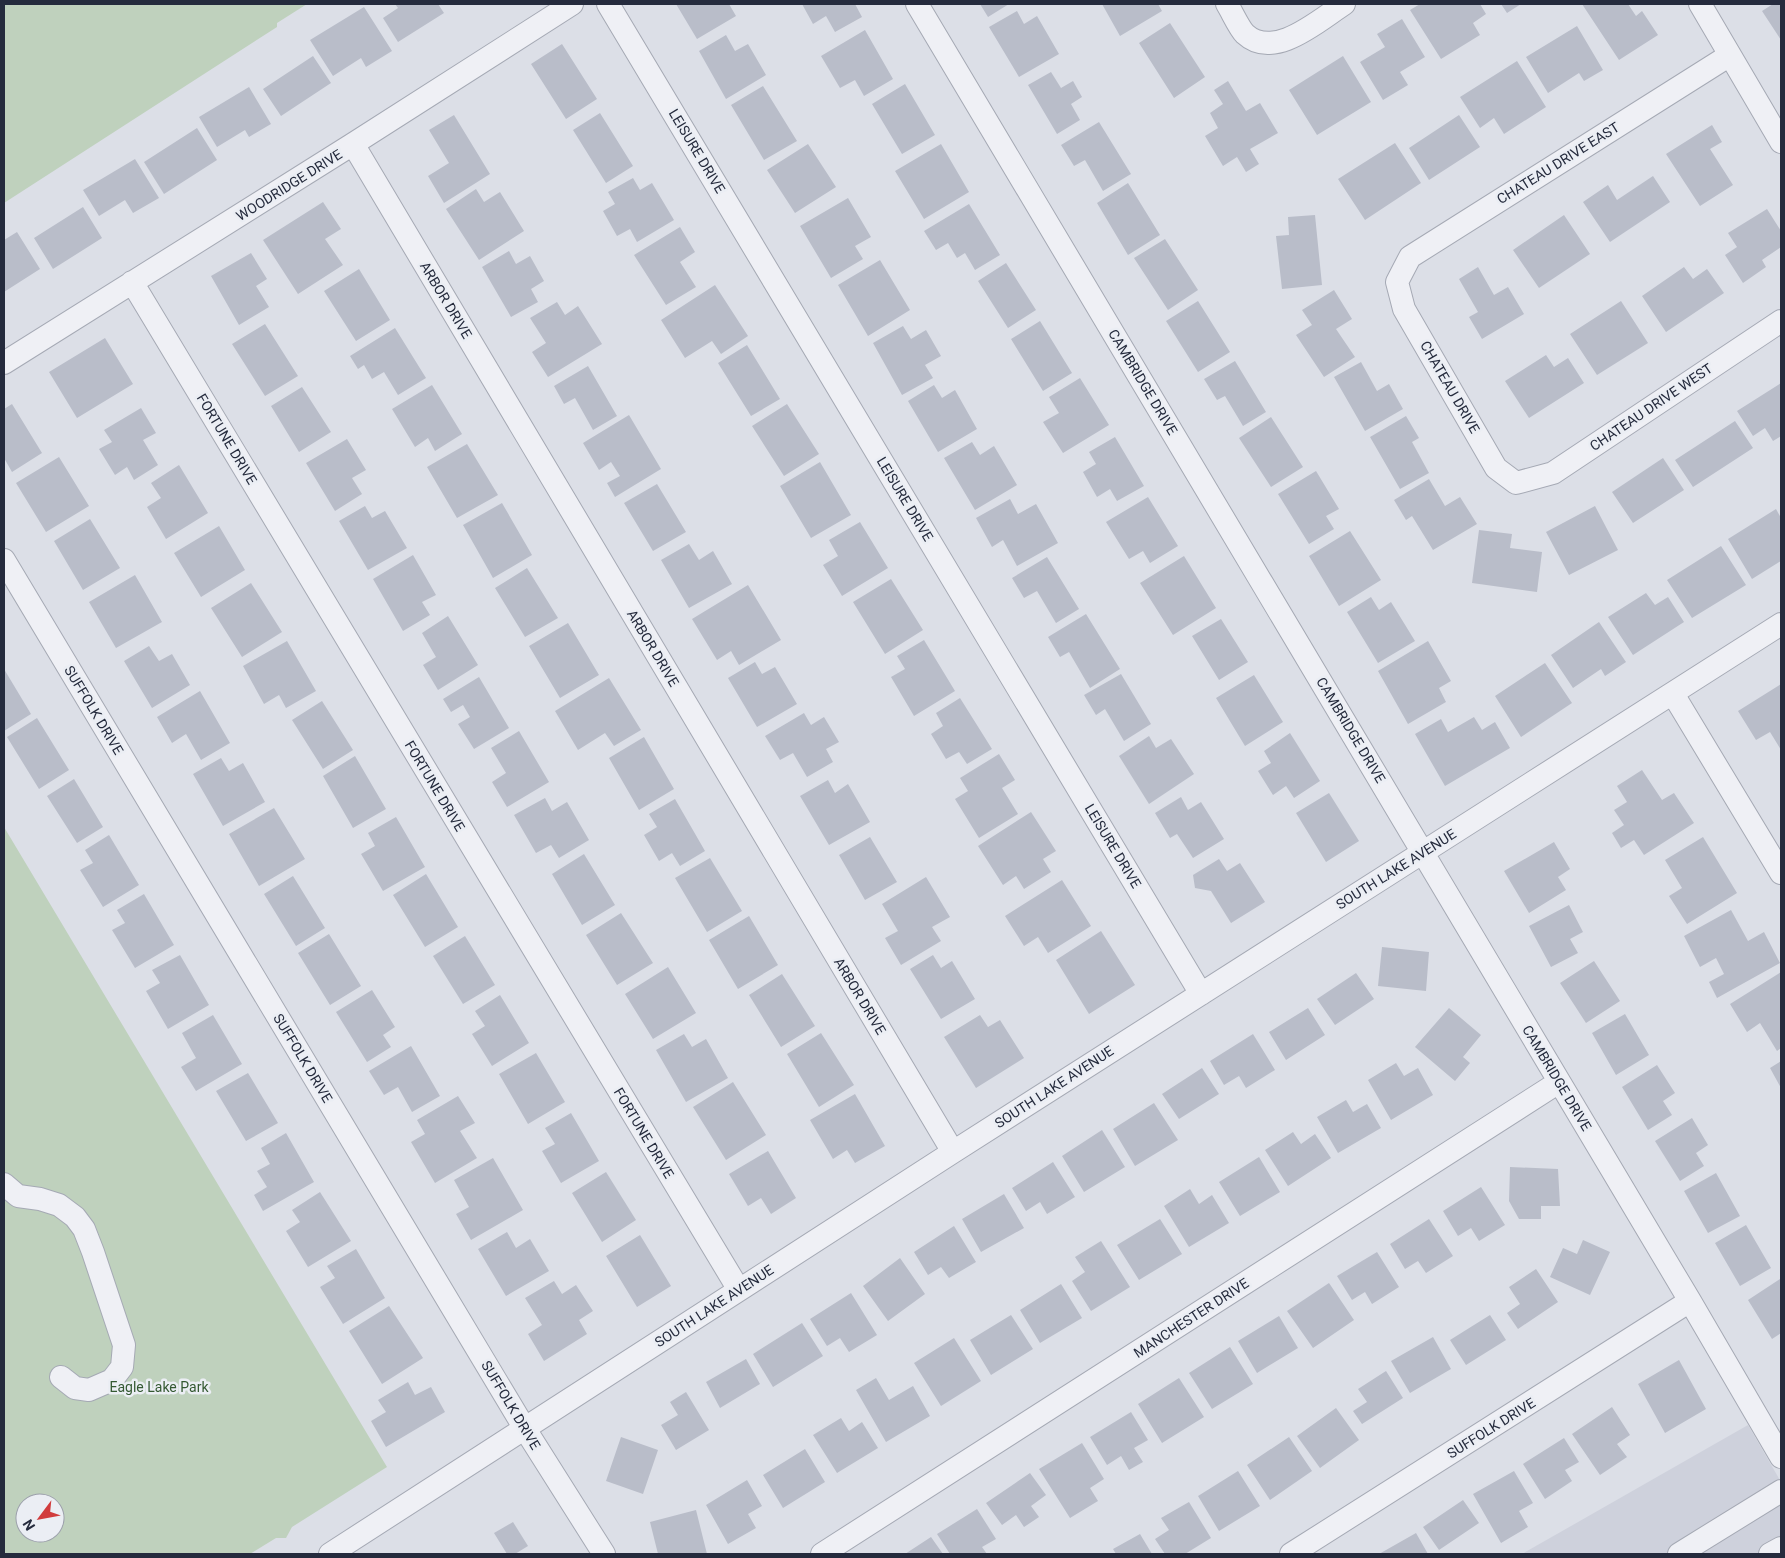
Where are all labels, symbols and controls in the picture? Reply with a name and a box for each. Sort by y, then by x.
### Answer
street label: LEISURE DRIVE [666,106,728,196]
street label: CHATEAU DRIVE EAST [1494,118,1623,207]
street label: WOODRIDGE DRIVE [233,146,345,224]
street label: ARBOR DRIVE [417,259,475,341]
street label: CAMBRIDGE DRIVE [1105,326,1181,438]
street label: CHATEAU DRIVE [1417,338,1483,436]
street label: CHATEAU DRIVE WEST [1587,360,1716,454]
street label: FORTUNE DRIVE [194,391,260,487]
street label: LEISURE DRIVE [874,454,936,544]
street label: ARBOR DRIVE [624,607,682,689]
street label: SUFFOLK DRIVE [61,663,127,757]
street label: CAMBRIDGE DRIVE [1313,674,1389,786]
street label: FORTUNE DRIVE [402,738,468,834]
street label: LEISURE DRIVE [1082,801,1144,891]
street label: SOUTH LAKE AVENUE [1333,826,1459,912]
street label: ARBOR DRIVE [831,955,889,1037]
street label: SUFFOLK DRIVE [270,1011,336,1105]
street label: CAMBRIDGE DRIVE [1519,1022,1595,1134]
street label: SOUTH LAKE AVENUE [992,1043,1116,1131]
street label: FORTUNE DRIVE [611,1085,677,1181]
street label: SOUTH LAKE AVENUE [652,1262,776,1350]
street label: MANCHESTER DRIVE [1131,1275,1251,1361]
street label: SUFFOLK DRIVE [478,1358,544,1452]
park label: Eagle Lake Park [110,1379,209,1395]
street label: SUFFOLK DRIVE [1444,1394,1538,1461]
north arrow [15,1493,65,1543]
text: N [20,1516,38,1533]

